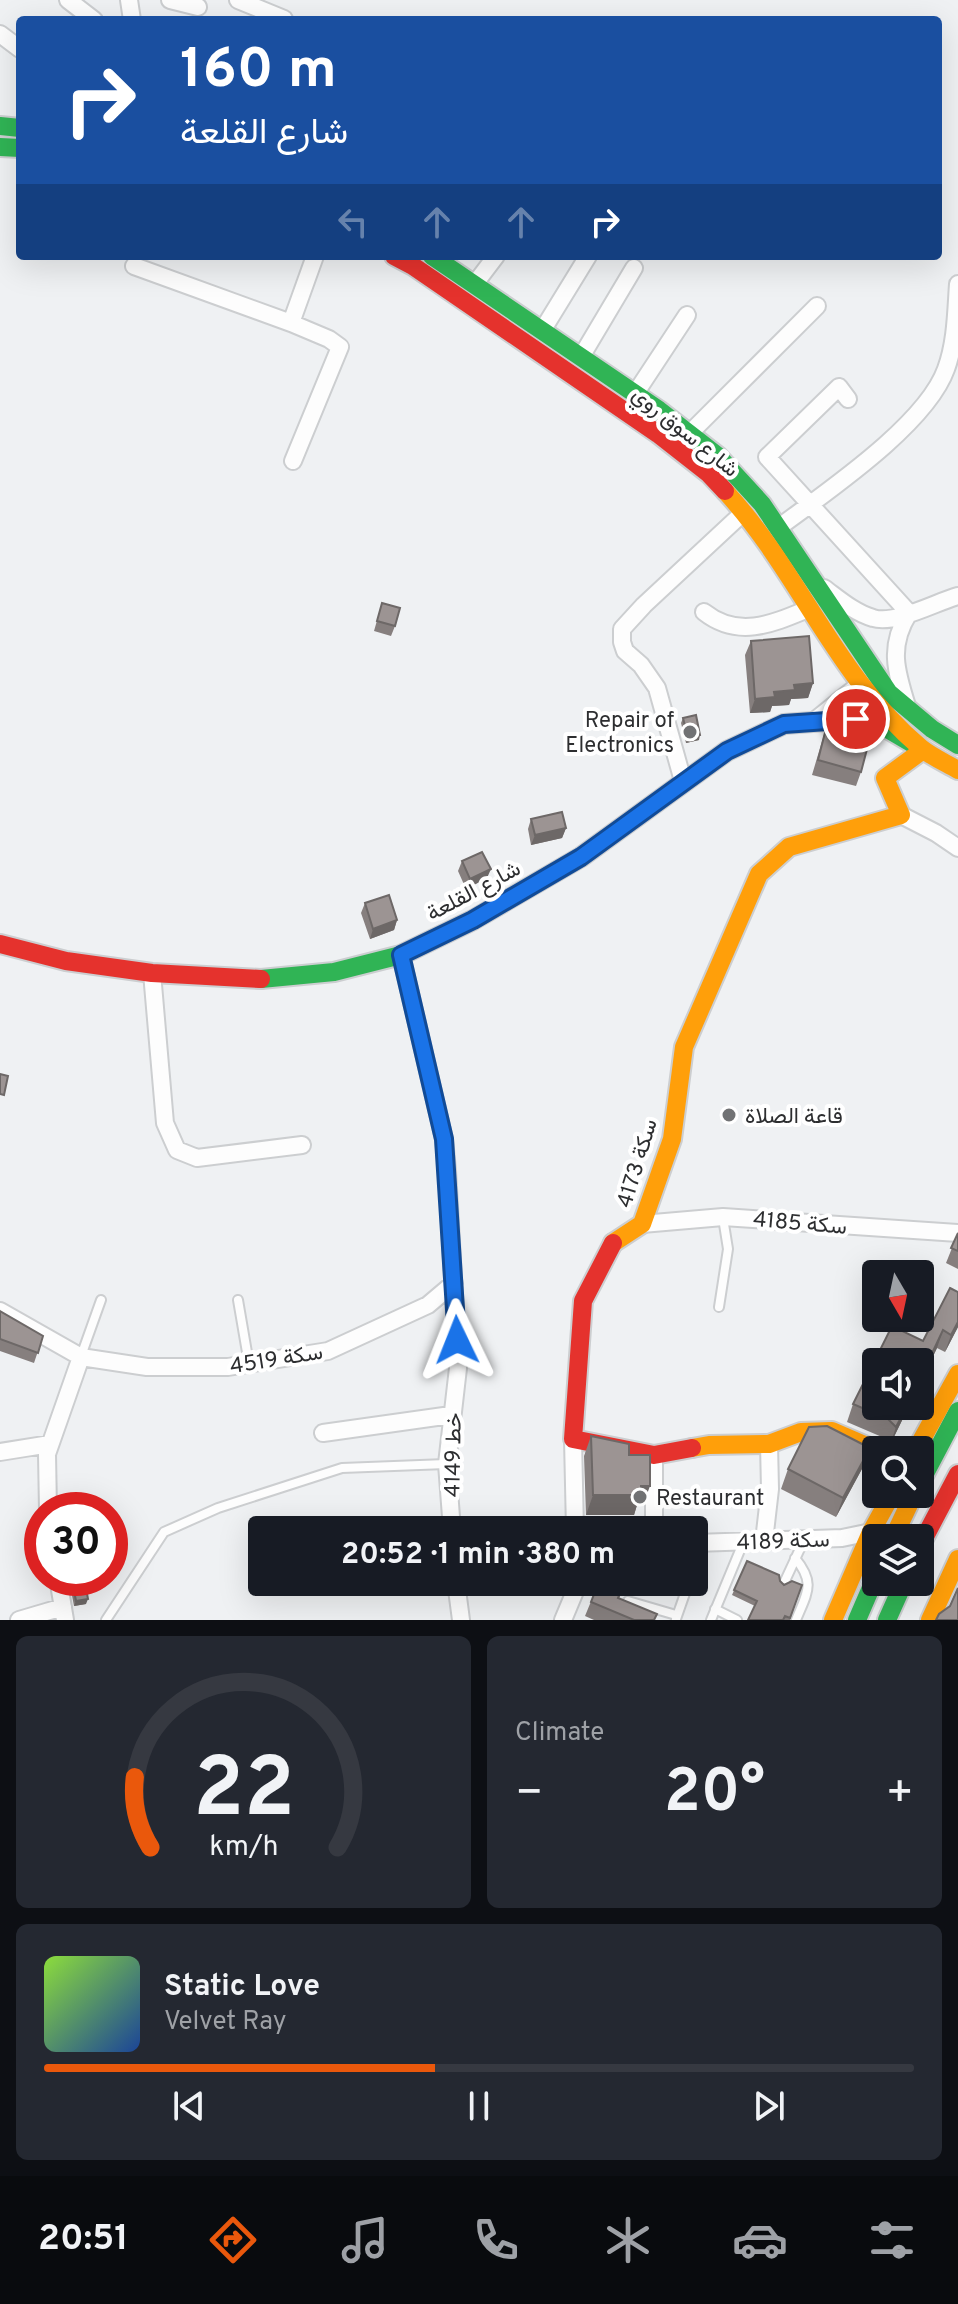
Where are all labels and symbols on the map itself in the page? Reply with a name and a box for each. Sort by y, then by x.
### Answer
street label: شارع سوق روي [624,382,743,487]
pin [822,685,890,753]
place label: Repair of Electronics [565,708,674,760]
marker: Repair of Electronics [681,723,699,741]
street label: شارع القلعة [422,856,526,928]
place label: قاعة الصلاة [745,1104,843,1131]
marker: قاعة الصلاة [720,1106,738,1124]
street label: سكة 4173 [612,1116,665,1211]
street label: سكة 4185 [752,1207,848,1242]
north arrow [862,1260,934,1332]
position arrow [415,1298,499,1382]
street label: سكة 4519 [228,1340,325,1381]
street label: 4149 خط [440,1413,469,1498]
place label: Restaurant [656,1486,764,1513]
marker: Restaurant [631,1488,649,1506]
speed limit sign: 30 [24,1492,128,1596]
street label: سكة 4189 [736,1527,830,1558]

